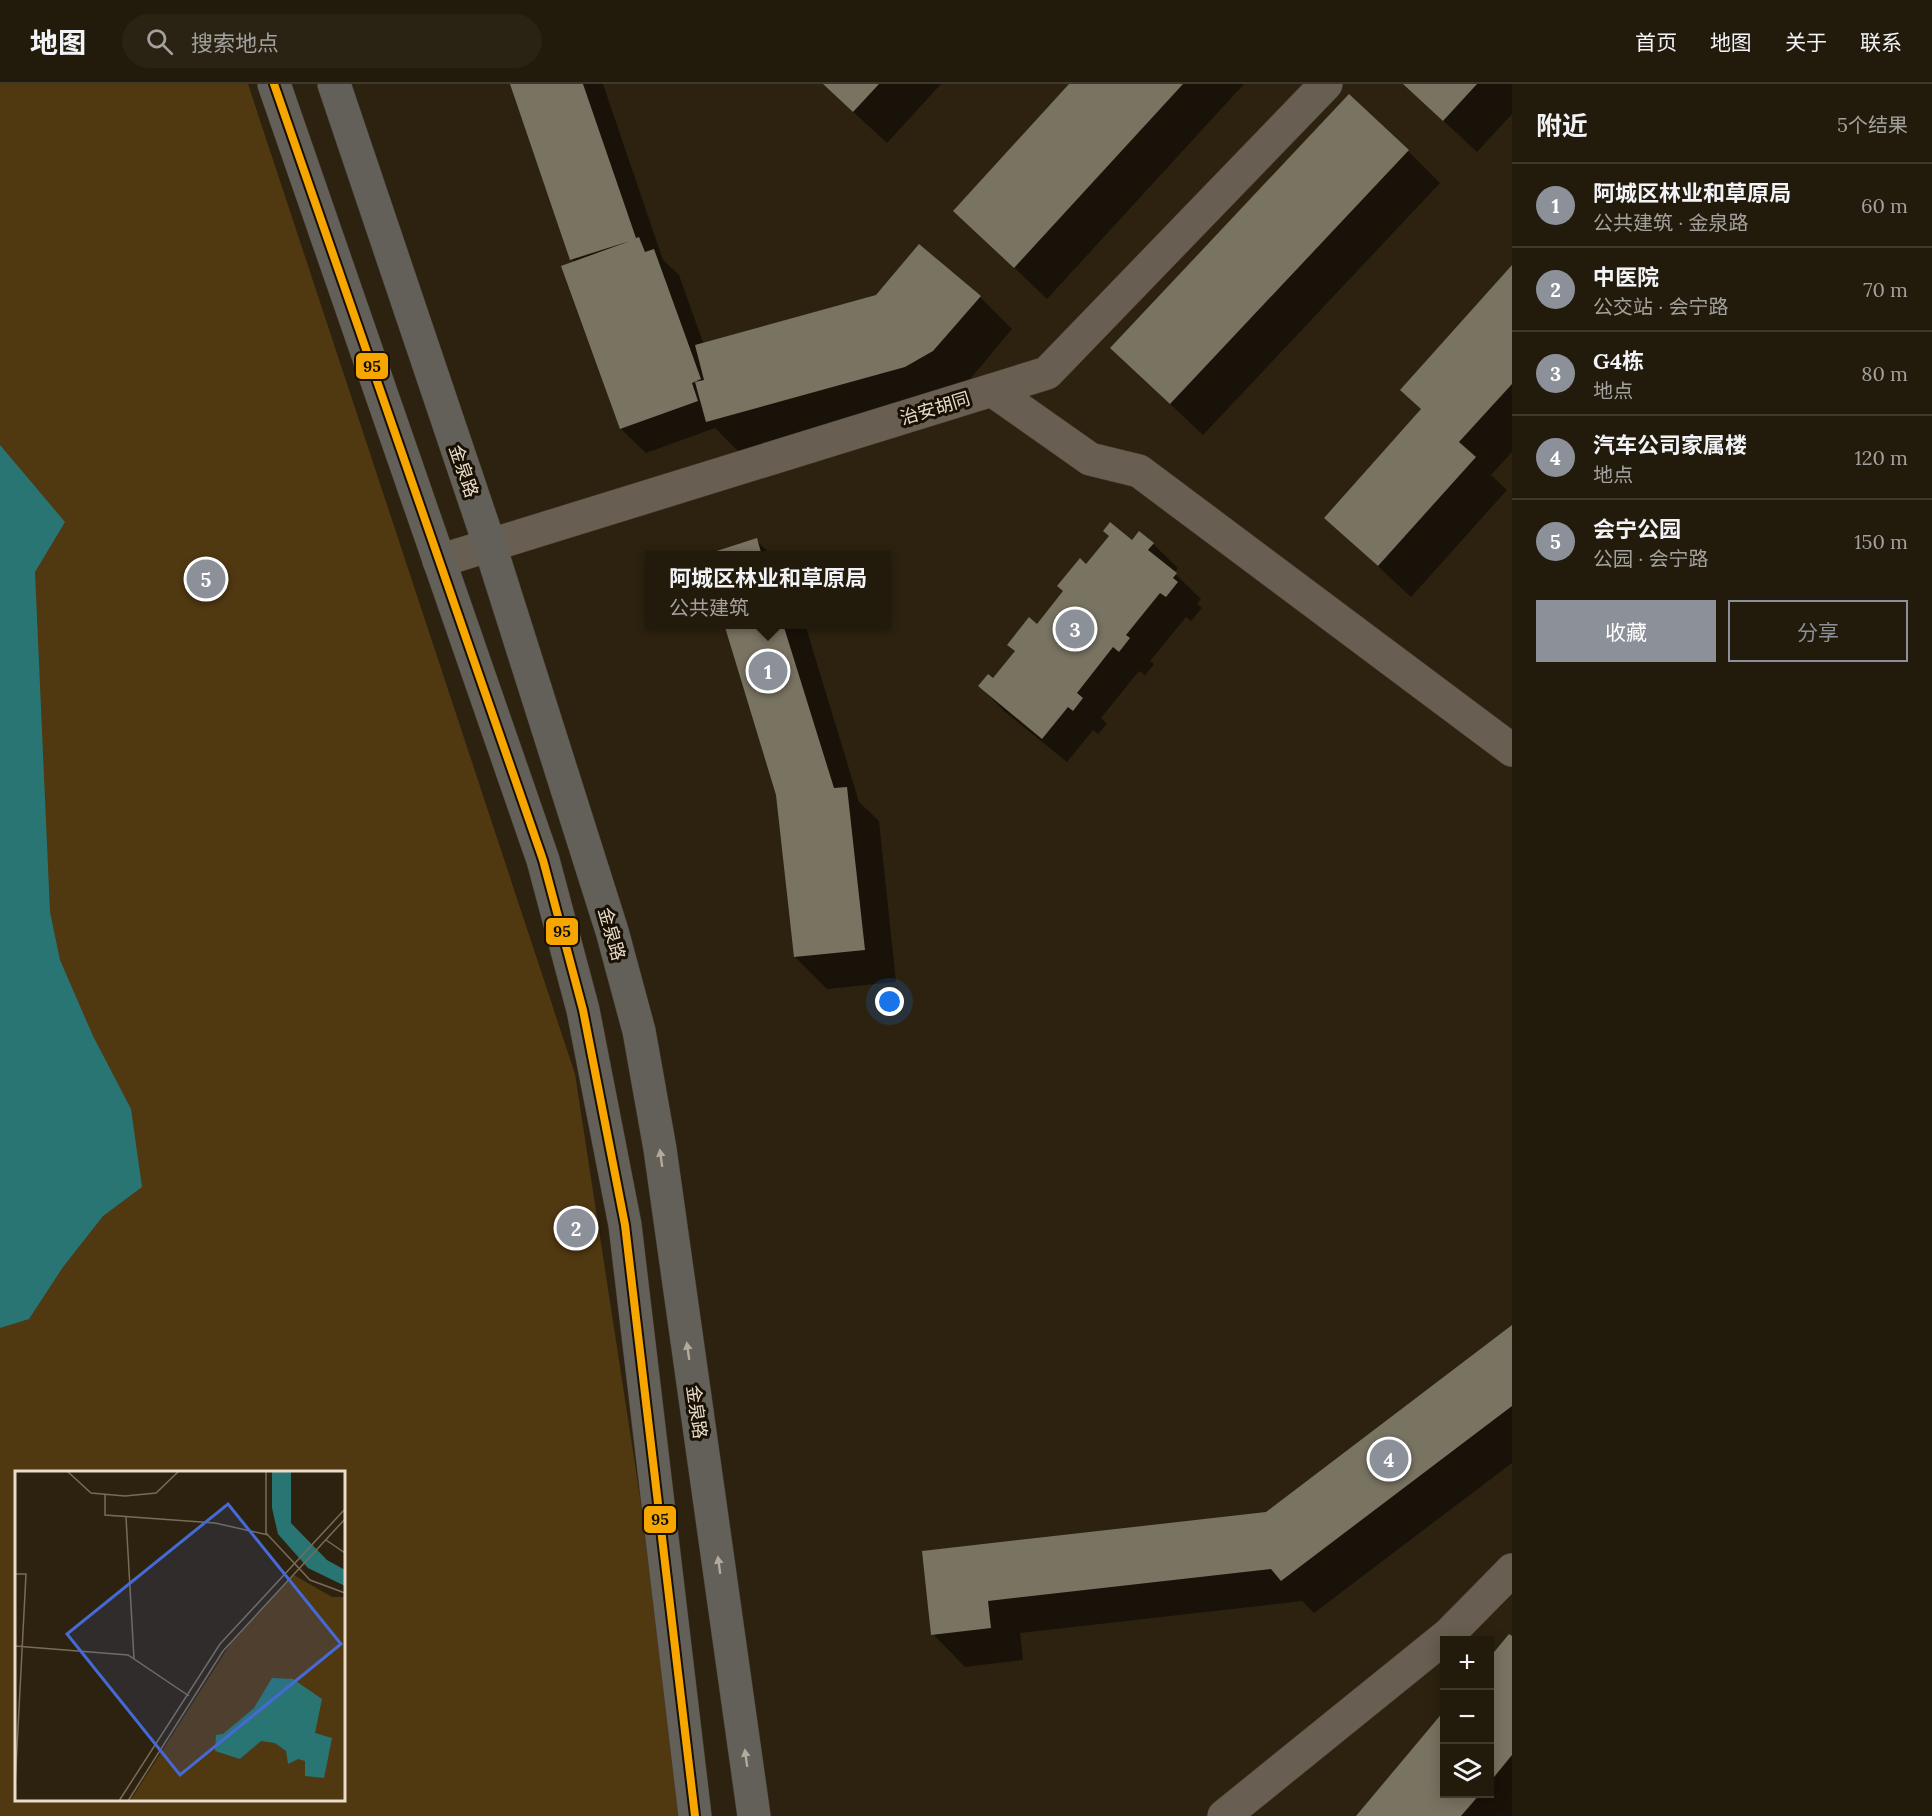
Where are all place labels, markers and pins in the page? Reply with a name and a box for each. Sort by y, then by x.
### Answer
pin: 5 [186,556,226,602]
pin: 3 [1056,606,1094,652]
pin: 1 [748,648,788,694]
pin: 2 [556,1206,596,1250]
pin: 4 [1370,1436,1408,1482]

